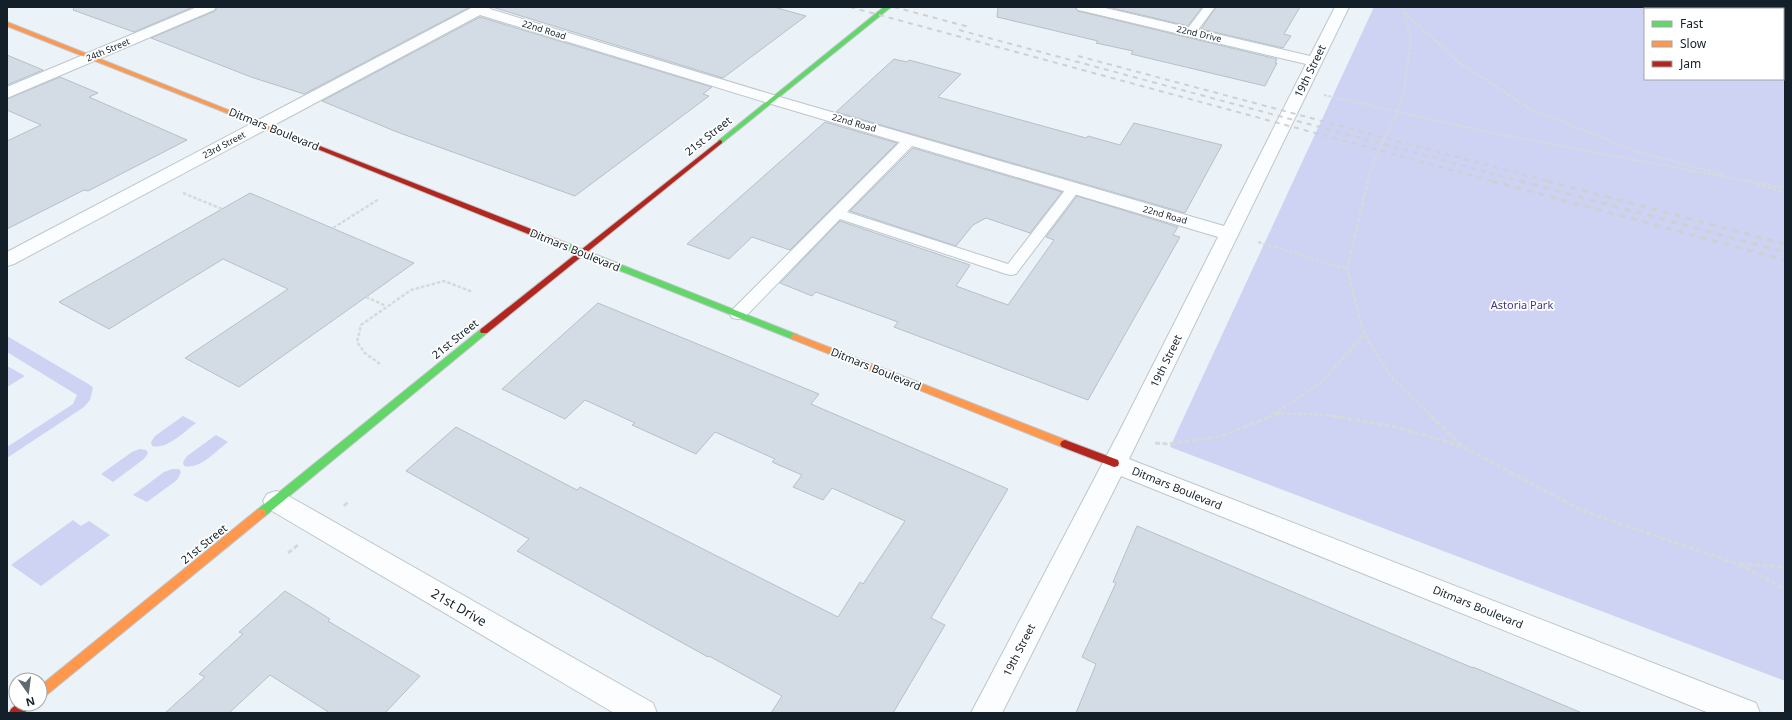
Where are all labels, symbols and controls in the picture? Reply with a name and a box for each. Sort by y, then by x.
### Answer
legend [1644,8,1784,80]
text: Fast [1680,15,1704,32]
street label: 22nd Road [521,17,568,42]
street label: 22nd Drive [1175,22,1223,45]
street label: 24th Street [84,34,132,65]
text: Slow [1680,35,1707,52]
street label: 19th Street [1290,42,1329,100]
text: Jam [1679,55,1701,72]
street label: Ditmars Boulevard [227,104,322,154]
street label: 22nd Road [831,110,878,135]
street label: 21st Street [681,113,734,159]
street label: 23rd Street [200,127,248,161]
street label: 22nd Road [1142,202,1189,227]
street label: Ditmars Boulevard [528,225,623,275]
park label: Astoria Park [1491,297,1553,312]
street label: 21st Street [428,315,481,362]
street label: 19th Street [1146,332,1185,390]
street label: Ditmars Boulevard [829,344,924,394]
street label: Ditmars Boulevard [1130,463,1225,513]
street label: 21st Street [177,520,230,567]
street label: Ditmars Boulevard [1431,582,1526,632]
street label: 21st Drive [428,584,490,630]
street label: 19th Street [999,621,1038,679]
north arrow [8,672,48,712]
text: N [24,694,37,711]

